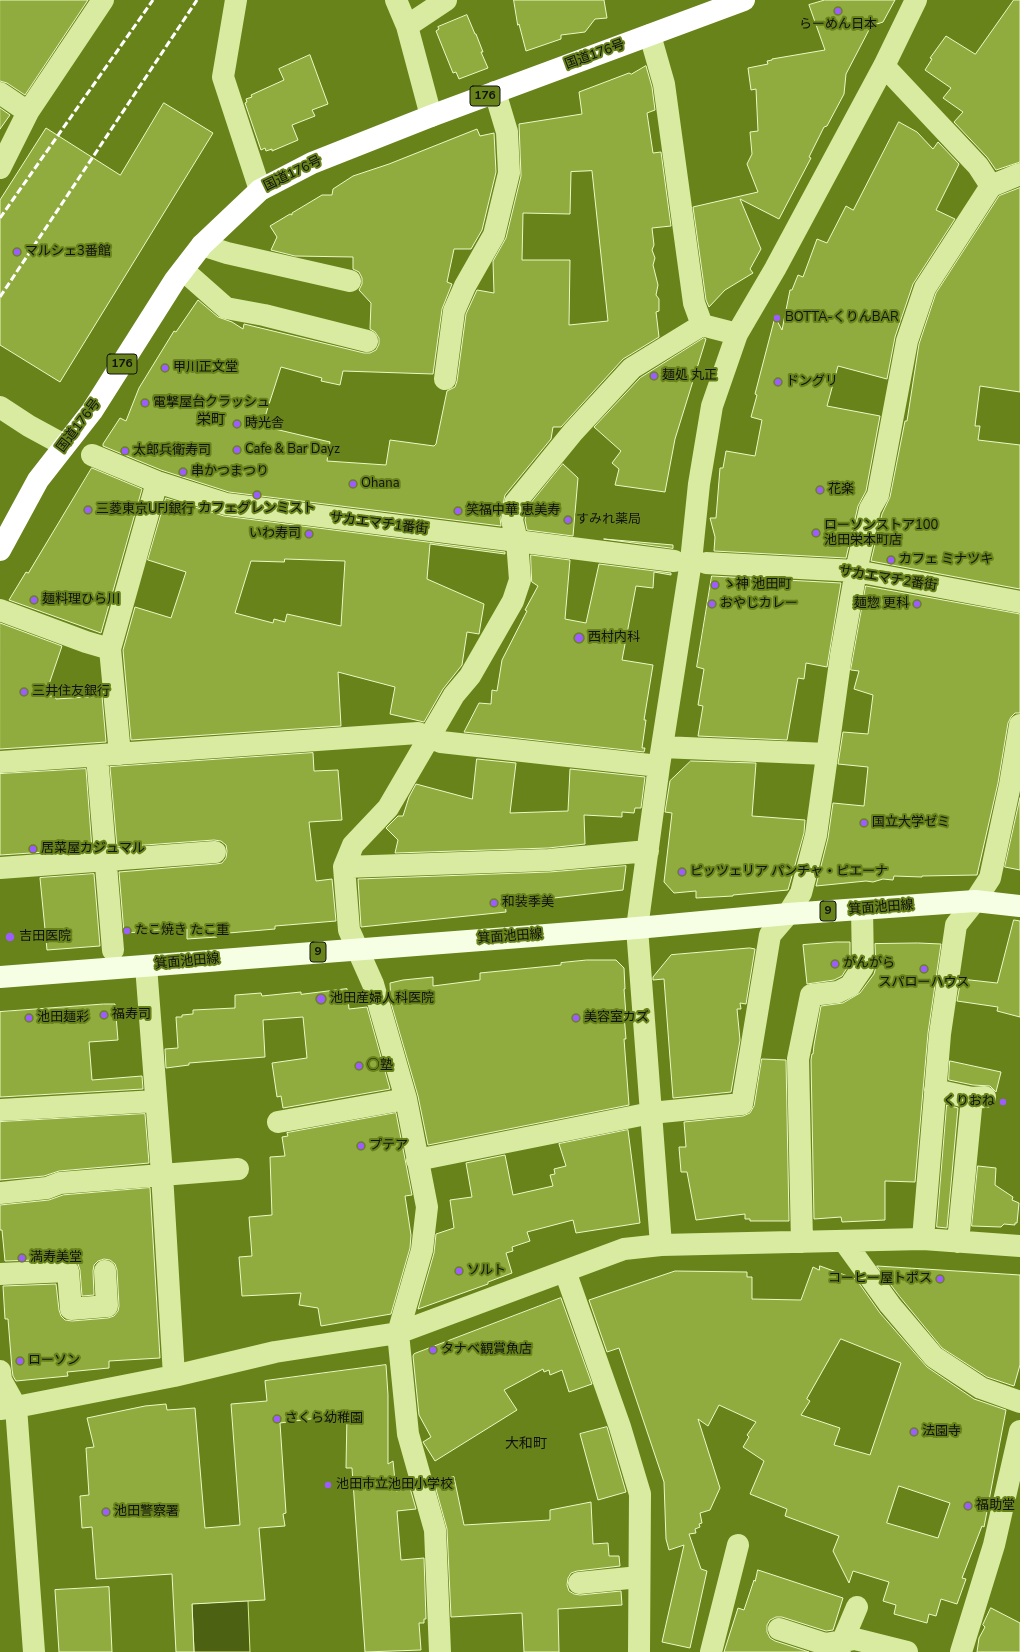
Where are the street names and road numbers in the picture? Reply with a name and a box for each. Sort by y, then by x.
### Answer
street label: 国道176号 [563,37,627,73]
road number: 176 [470,86,500,106]
street label: 国道176号 [262,153,324,195]
road number: 176 [107,354,137,374]
street label: 国道176号 [54,396,104,456]
street label: サカエマチ1番街 [329,510,429,538]
street label: サカエマチ2番街 [838,564,938,594]
street label: 箕面池田線 [848,898,914,918]
road number: 9 [820,901,836,921]
street label: 箕面池田線 [477,927,543,947]
road number: 9 [310,942,326,962]
street label: 箕面池田線 [154,951,220,973]

